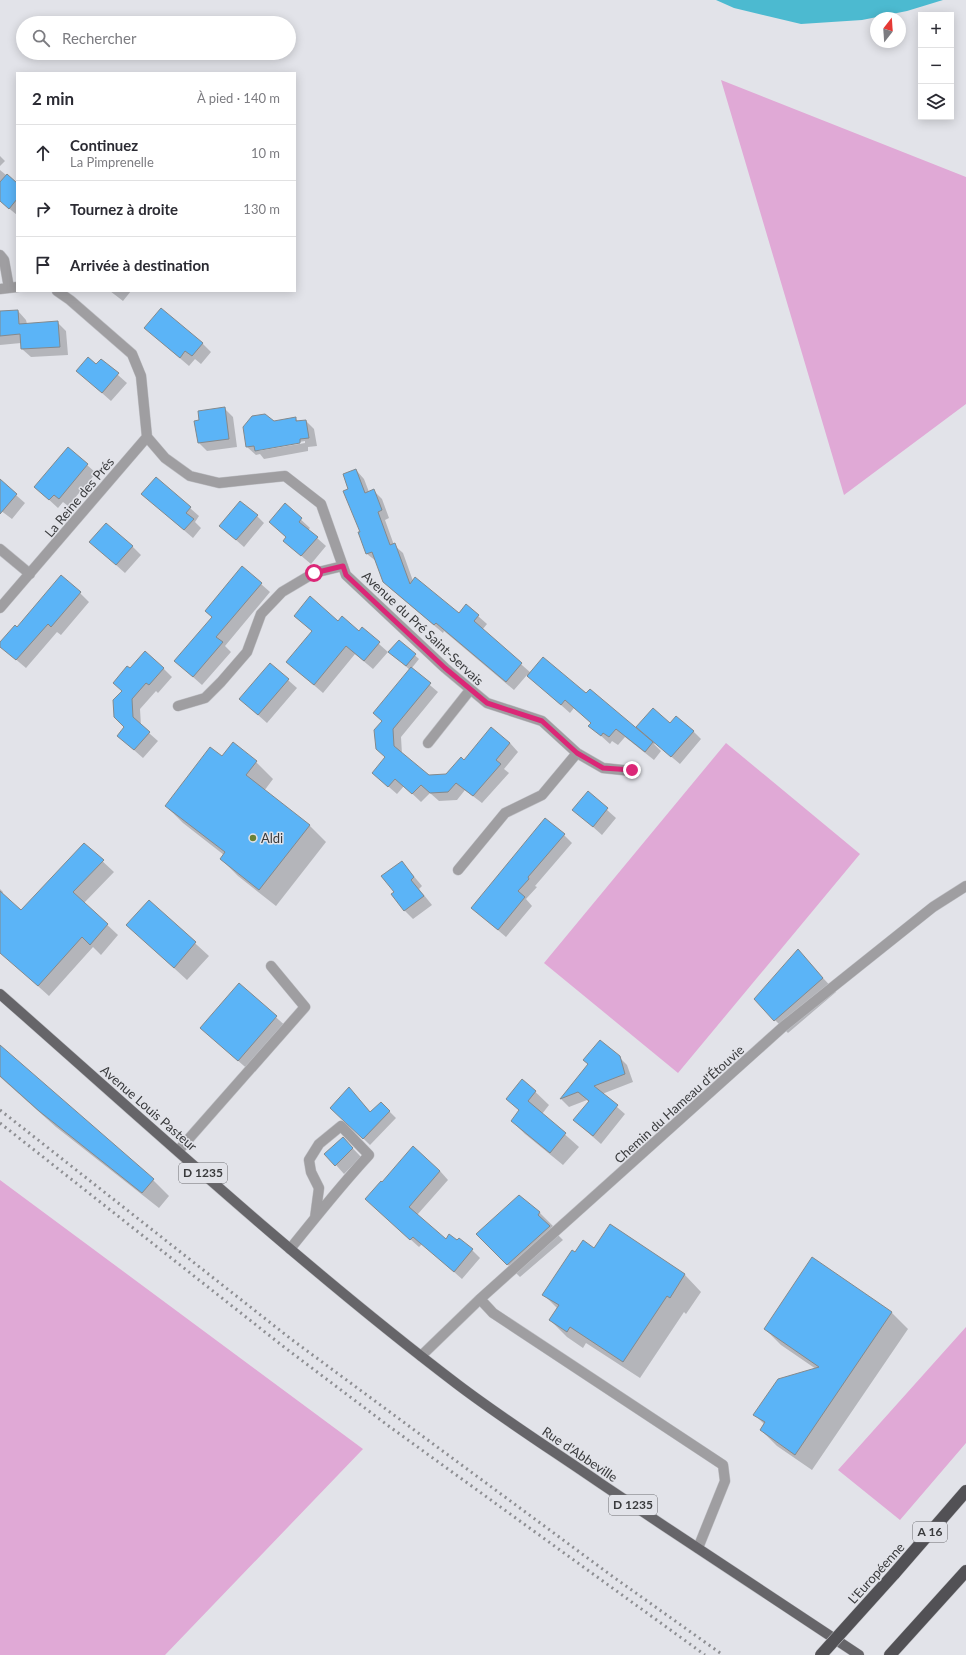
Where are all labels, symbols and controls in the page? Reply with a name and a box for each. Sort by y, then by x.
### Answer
north arrow [870,12,906,48]
map controls [918,12,954,120]
button: + [918,12,954,48]
search box [16,16,296,60]
icon: search [30,27,52,49]
text: Rechercher [62,29,136,47]
button: − [918,48,954,84]
button: layers [918,84,954,120]
text: 2 min [32,88,74,109]
text: À pied · 140 m [197,90,280,106]
text: Continuez [70,136,138,154]
icon: ahead [32,142,54,164]
text: 10 m [251,145,280,161]
text: La Pimprenelle [70,154,154,170]
icon: right [32,198,54,220]
text: Tournez à droite [70,200,178,218]
text: 130 m [243,201,280,217]
icon: arrive [32,254,54,276]
text: Arrivée à destination [70,256,209,274]
street label: La Reine des Prés [41,454,117,540]
route start [305,564,323,582]
street label: Avenue du Pré Saint-Servais [359,568,487,689]
route end [623,761,641,779]
place label: Aldi [261,830,283,846]
marker: Aldi [248,833,258,843]
street label: Chemin du Hameau d'Étouvie [611,1041,747,1166]
street label: Avenue Louis Pasteur [98,1062,201,1154]
road number: D 1235 [179,1163,227,1183]
street label: Rue d'Abbeville [539,1423,621,1485]
road number: D 1235 [609,1495,657,1515]
road number: A 16 [913,1522,947,1542]
street label: L'Européenne [844,1539,908,1607]

